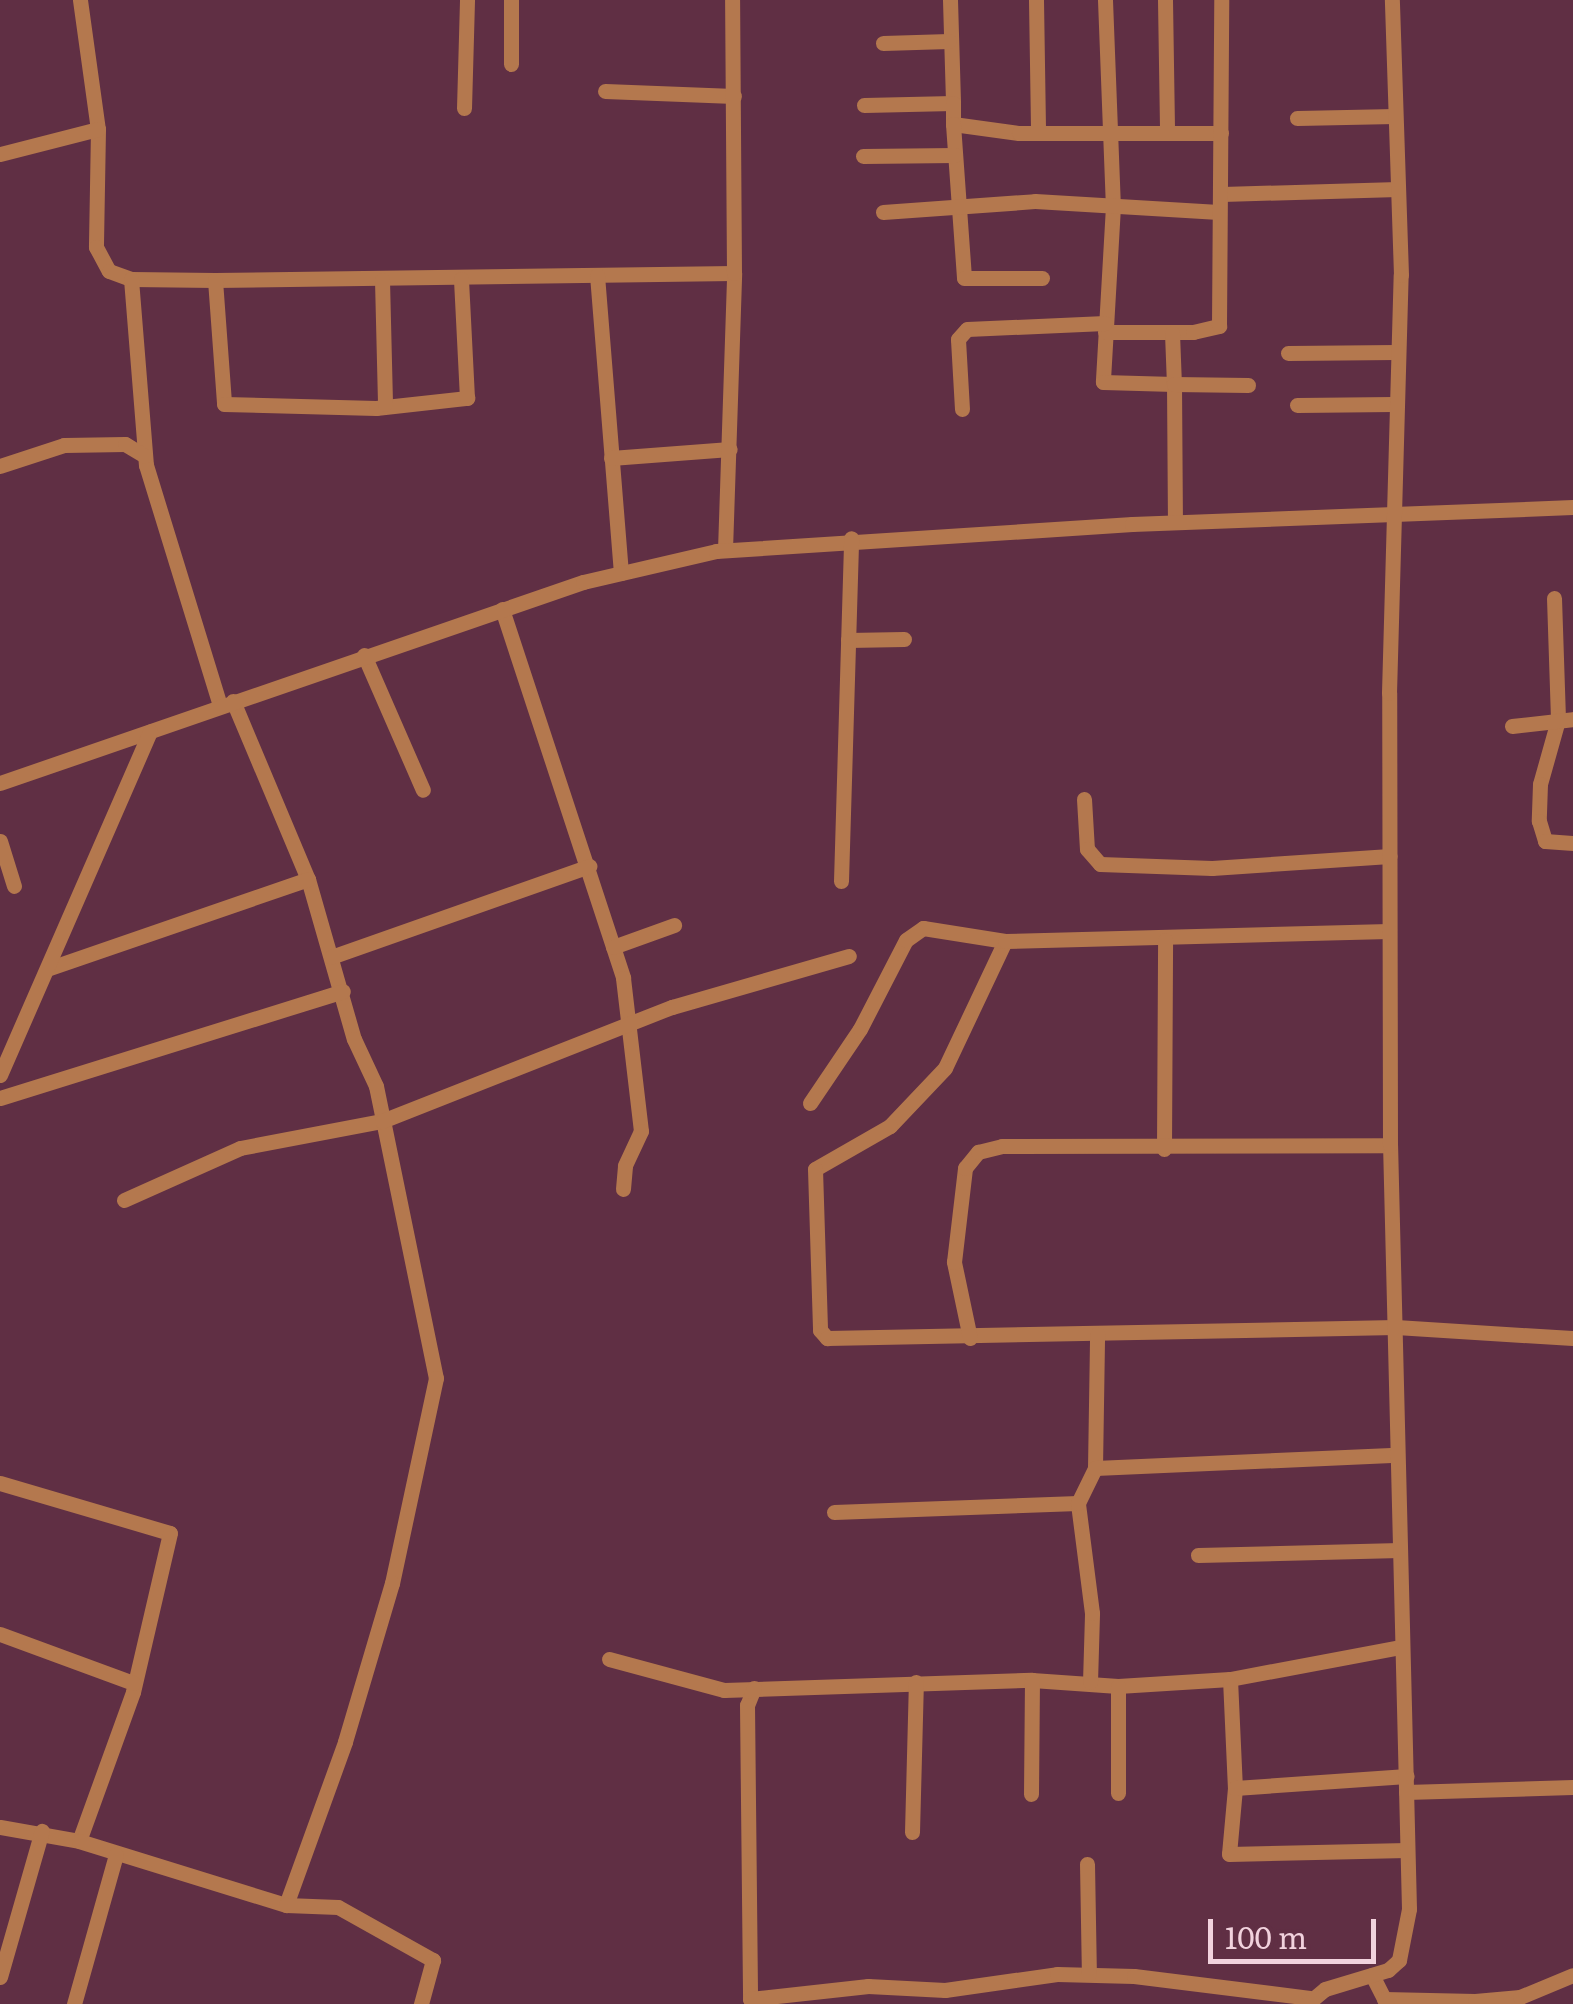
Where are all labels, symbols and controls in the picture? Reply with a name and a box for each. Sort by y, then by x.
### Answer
scale bar [1213,1899,1380,1961]
text: 100 m [1225,1914,1307,1958]

